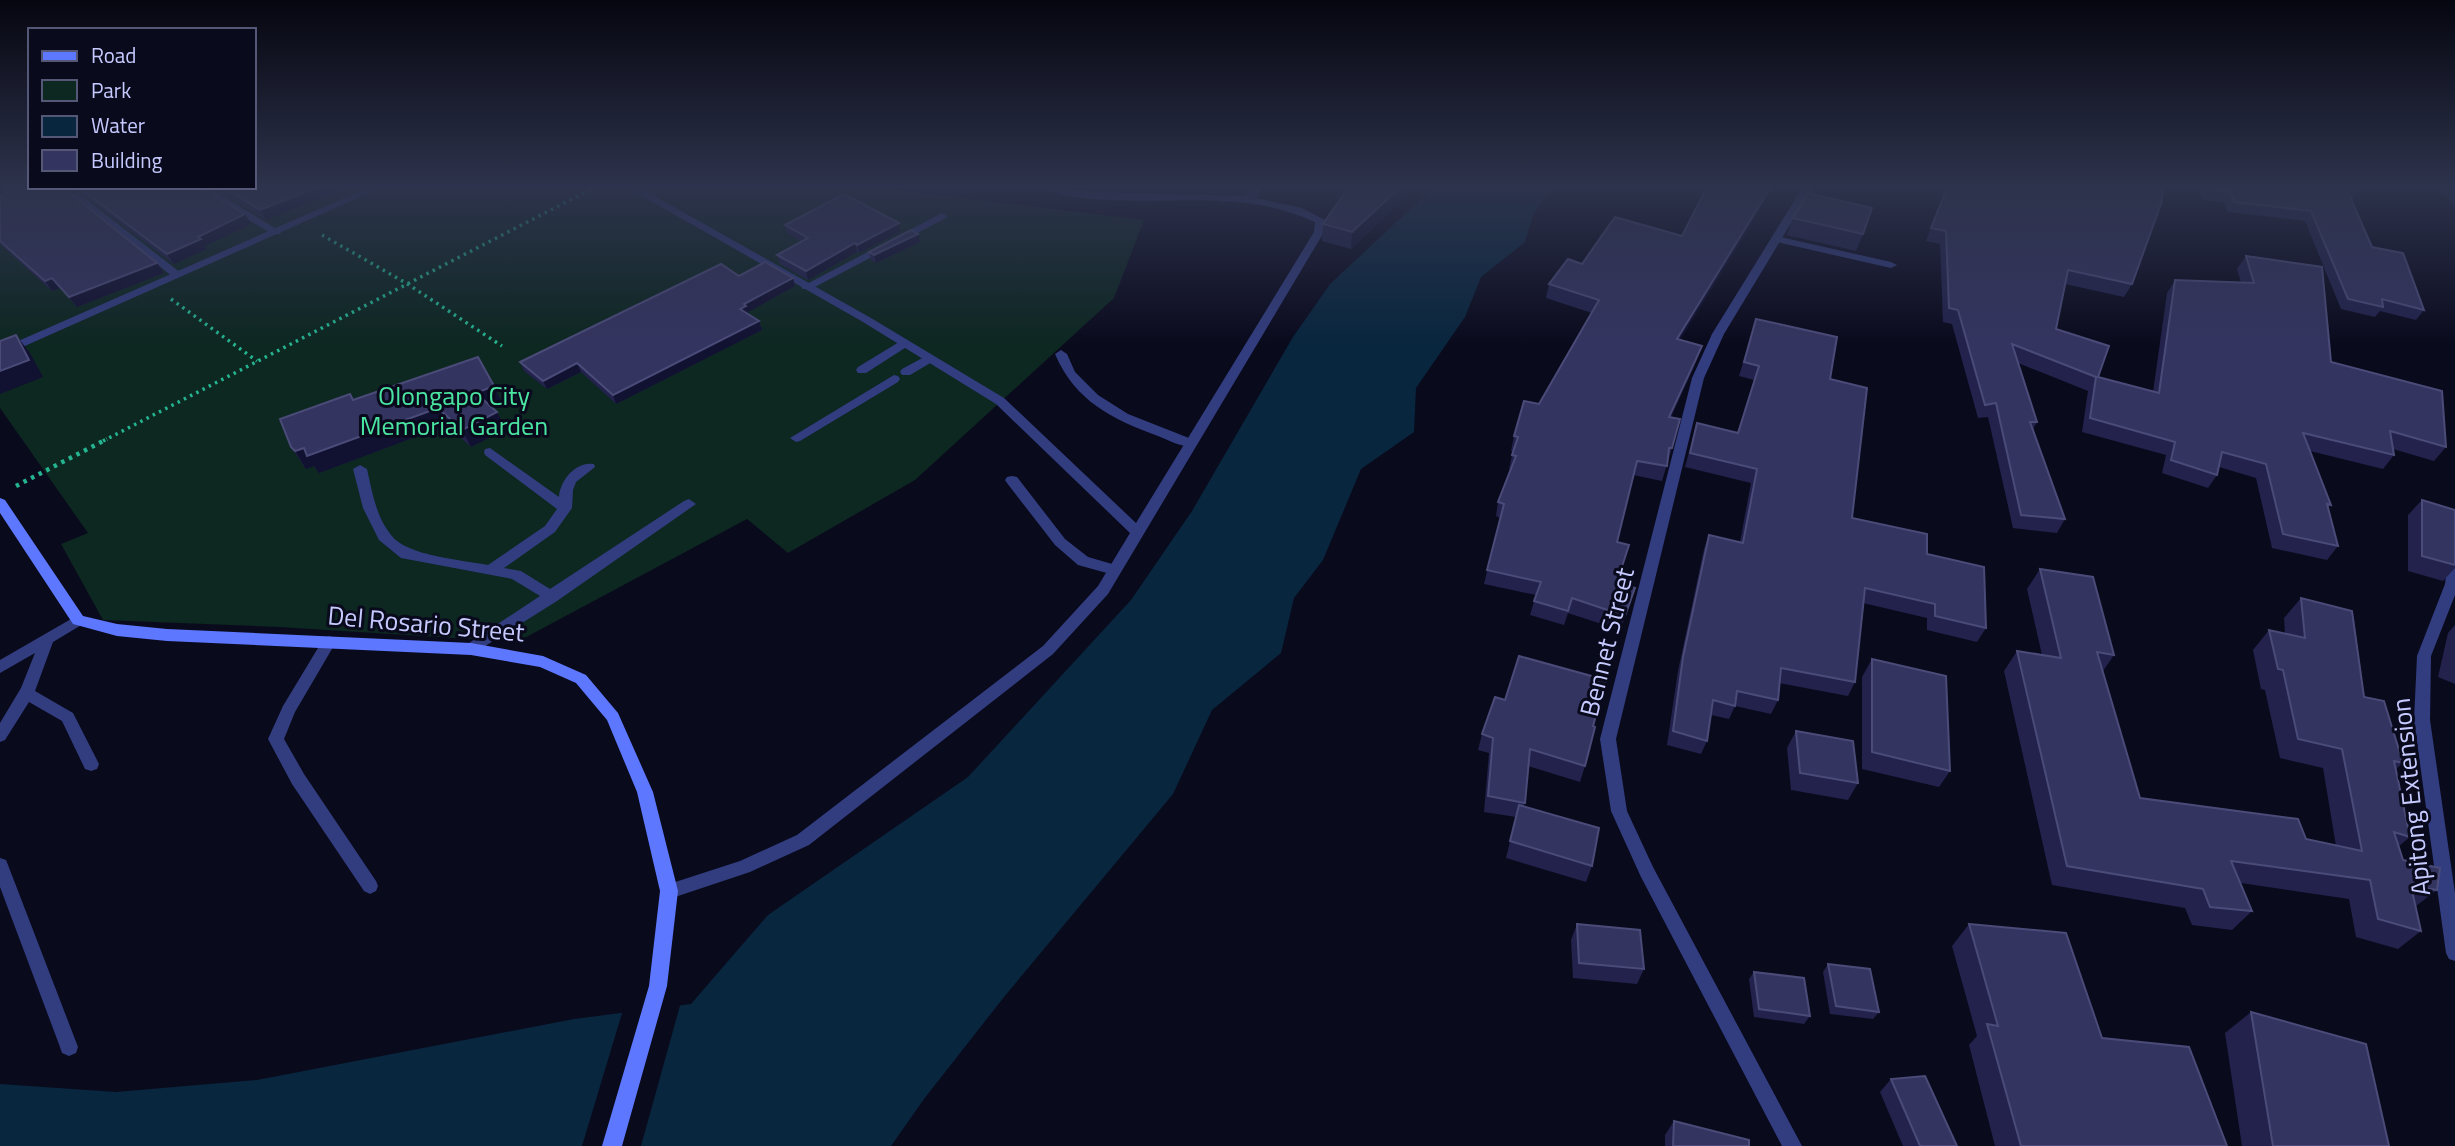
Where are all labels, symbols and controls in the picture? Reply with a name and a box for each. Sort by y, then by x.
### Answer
legend [28,28,256,189]
text: Road [91,39,136,71]
text: Park [91,74,131,106]
text: Water [91,109,145,141]
text: Building [91,144,163,176]
park label: Olongapo City Memorial Garden [360,376,548,445]
street label: Bennet Street [1569,563,1644,720]
street label: Del Rosario Street [326,595,526,652]
street label: Apitong Extension [2381,696,2440,898]

